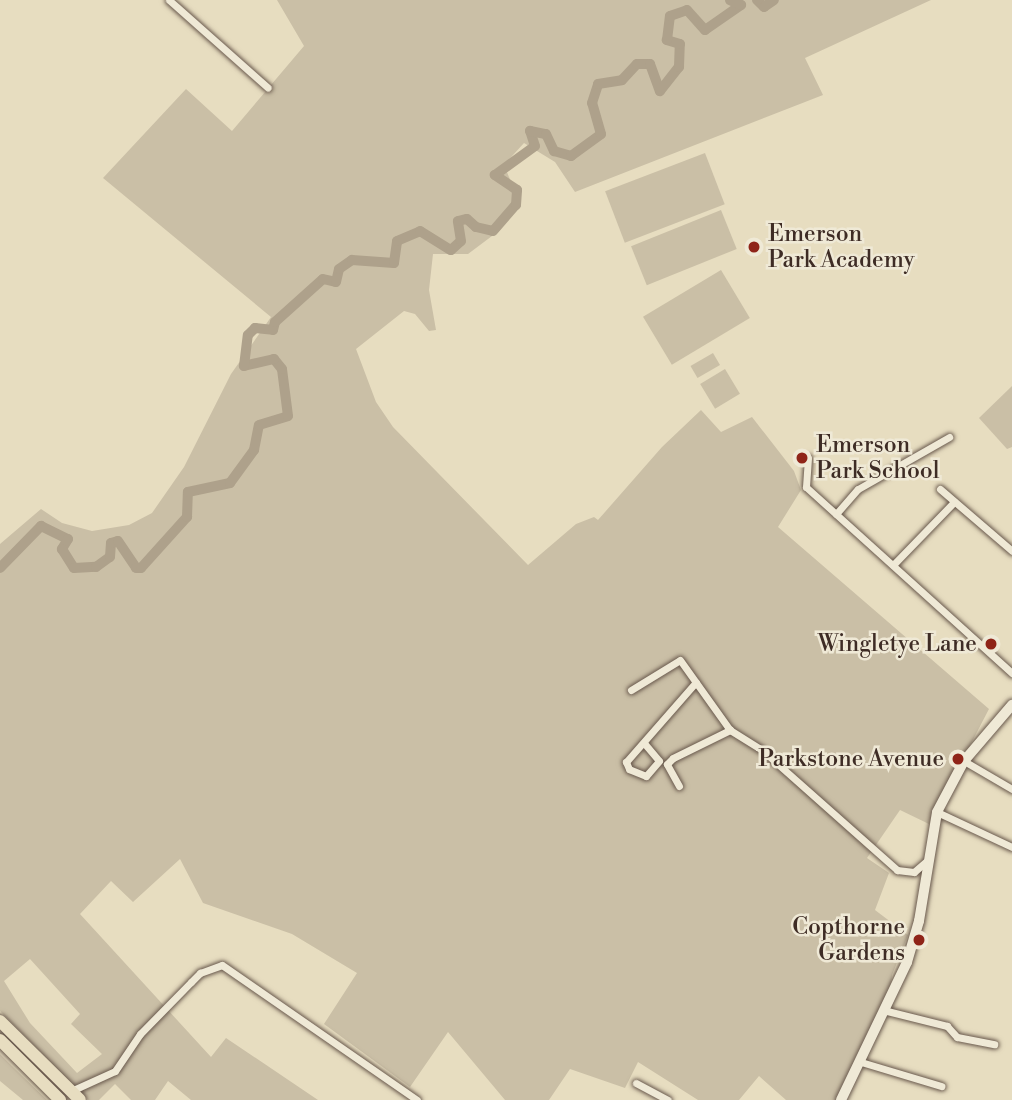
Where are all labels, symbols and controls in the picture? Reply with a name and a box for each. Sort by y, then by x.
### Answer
place label: Emerson Park Academy [768,220,915,274]
marker: Emerson Park Academy [746,239,762,255]
place label: Emerson Park School [816,431,940,485]
marker: Emerson Park School [794,450,810,466]
place label: Wingletye Lane [818,630,977,658]
marker: Wingletye Lane [983,636,999,652]
place label: Parkstone Avenue [758,745,944,773]
marker: Parkstone Avenue [950,751,966,767]
place label: Copthorne Gardens [792,913,905,967]
marker: Copthorne Gardens [911,932,927,948]

